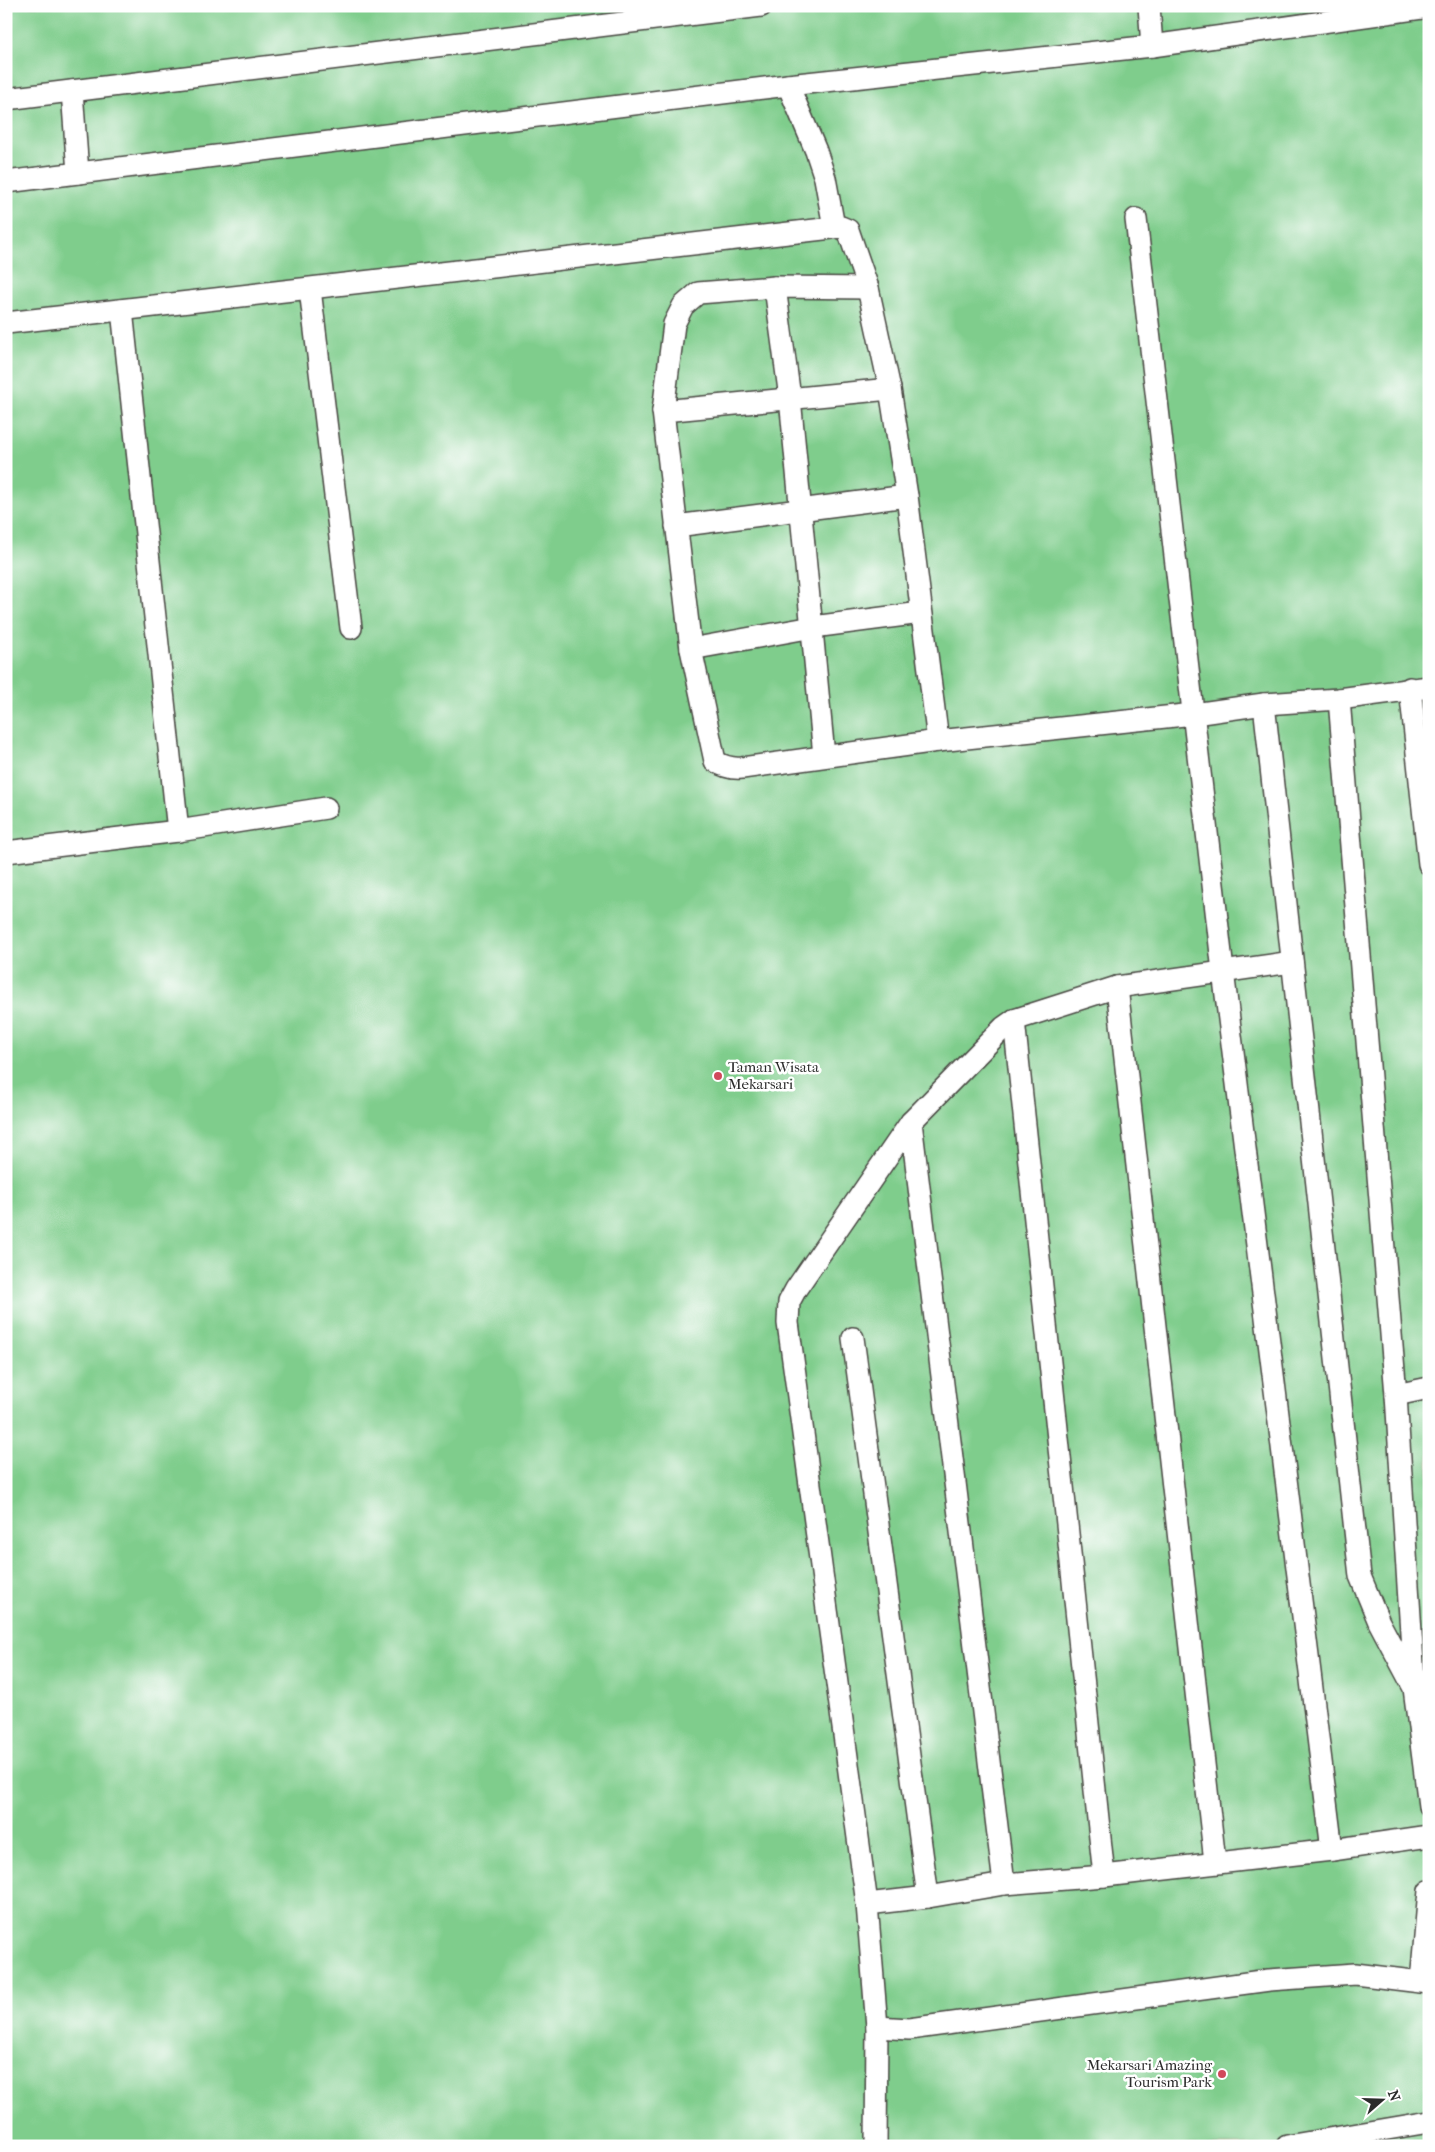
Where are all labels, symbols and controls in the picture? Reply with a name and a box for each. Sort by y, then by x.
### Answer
place label: Taman Wisata Mekarsari [728,1058,820,1093]
marker: Taman Wisata Mekarsari [712,1070,724,1082]
place label: Mekarsari Amazing Tourism Park [1087,2056,1213,2091]
marker: Mekarsari Amazing Tourism Park [1216,2068,1228,2080]
north arrow [1358,2074,1408,2124]
text: N [1384,2088,1404,2104]

